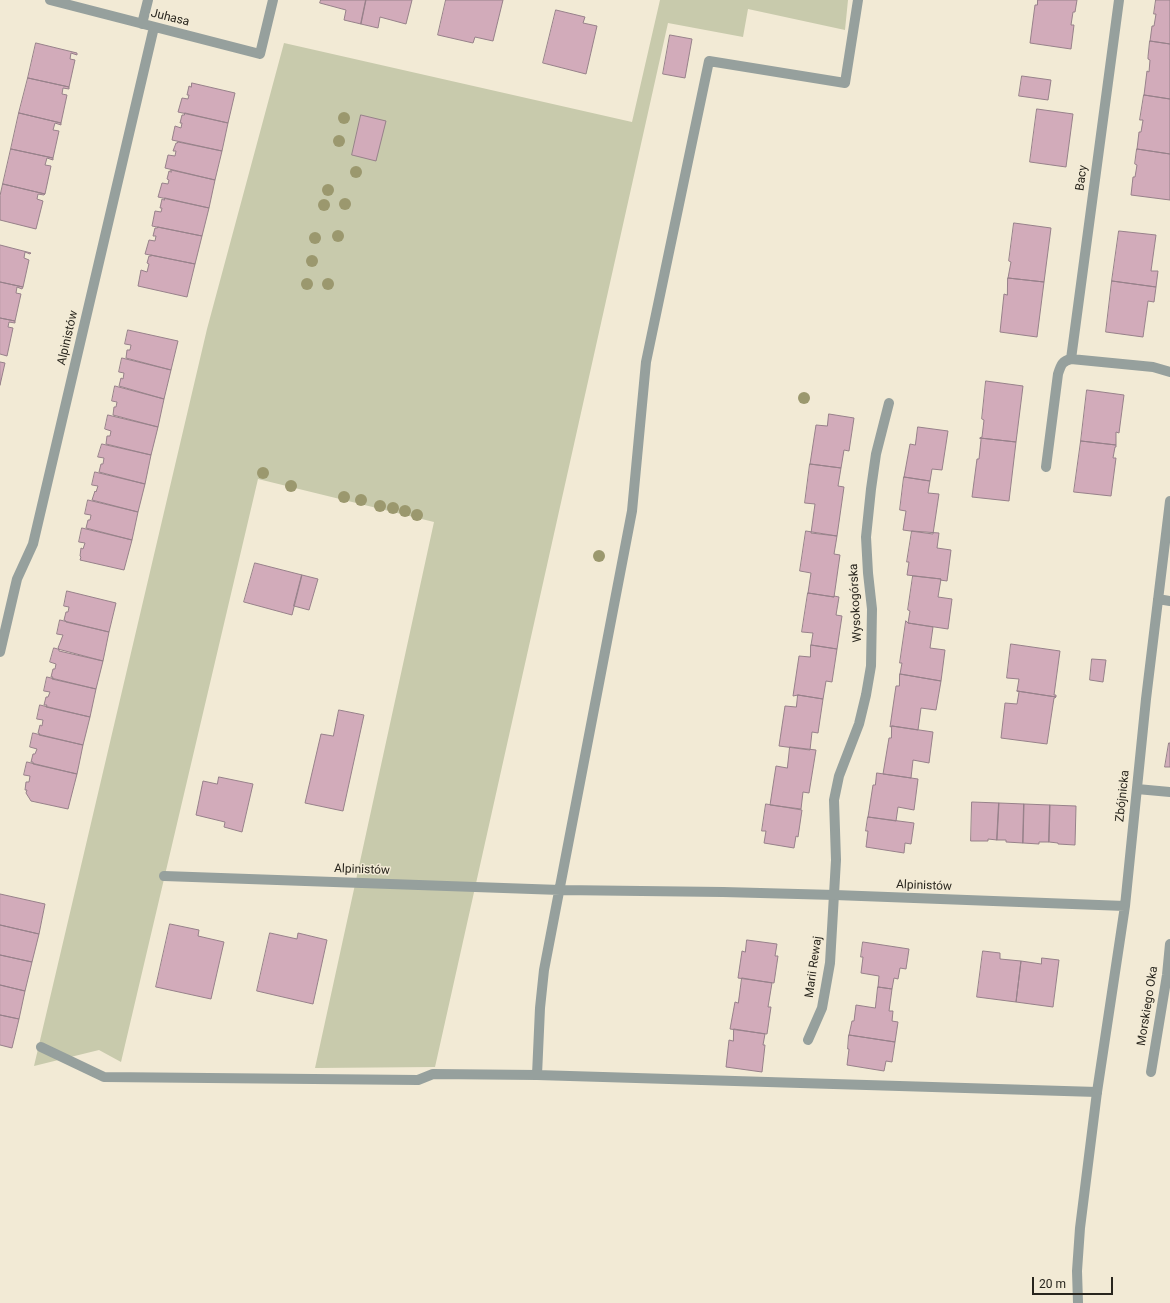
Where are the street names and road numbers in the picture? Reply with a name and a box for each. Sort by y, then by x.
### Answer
street label: Juhasa [149,6,191,30]
street label: Bacy [1073,164,1091,192]
street label: Alpinistów [55,309,81,367]
street label: Wysokogórska [847,563,865,643]
street label: Zbójnicka [1113,769,1133,823]
street label: Alpinistów [334,862,390,878]
street label: Alpinistów [896,878,952,894]
street label: Marii Rewaj [803,935,825,999]
street label: Morskiego Oka [1135,965,1161,1047]

